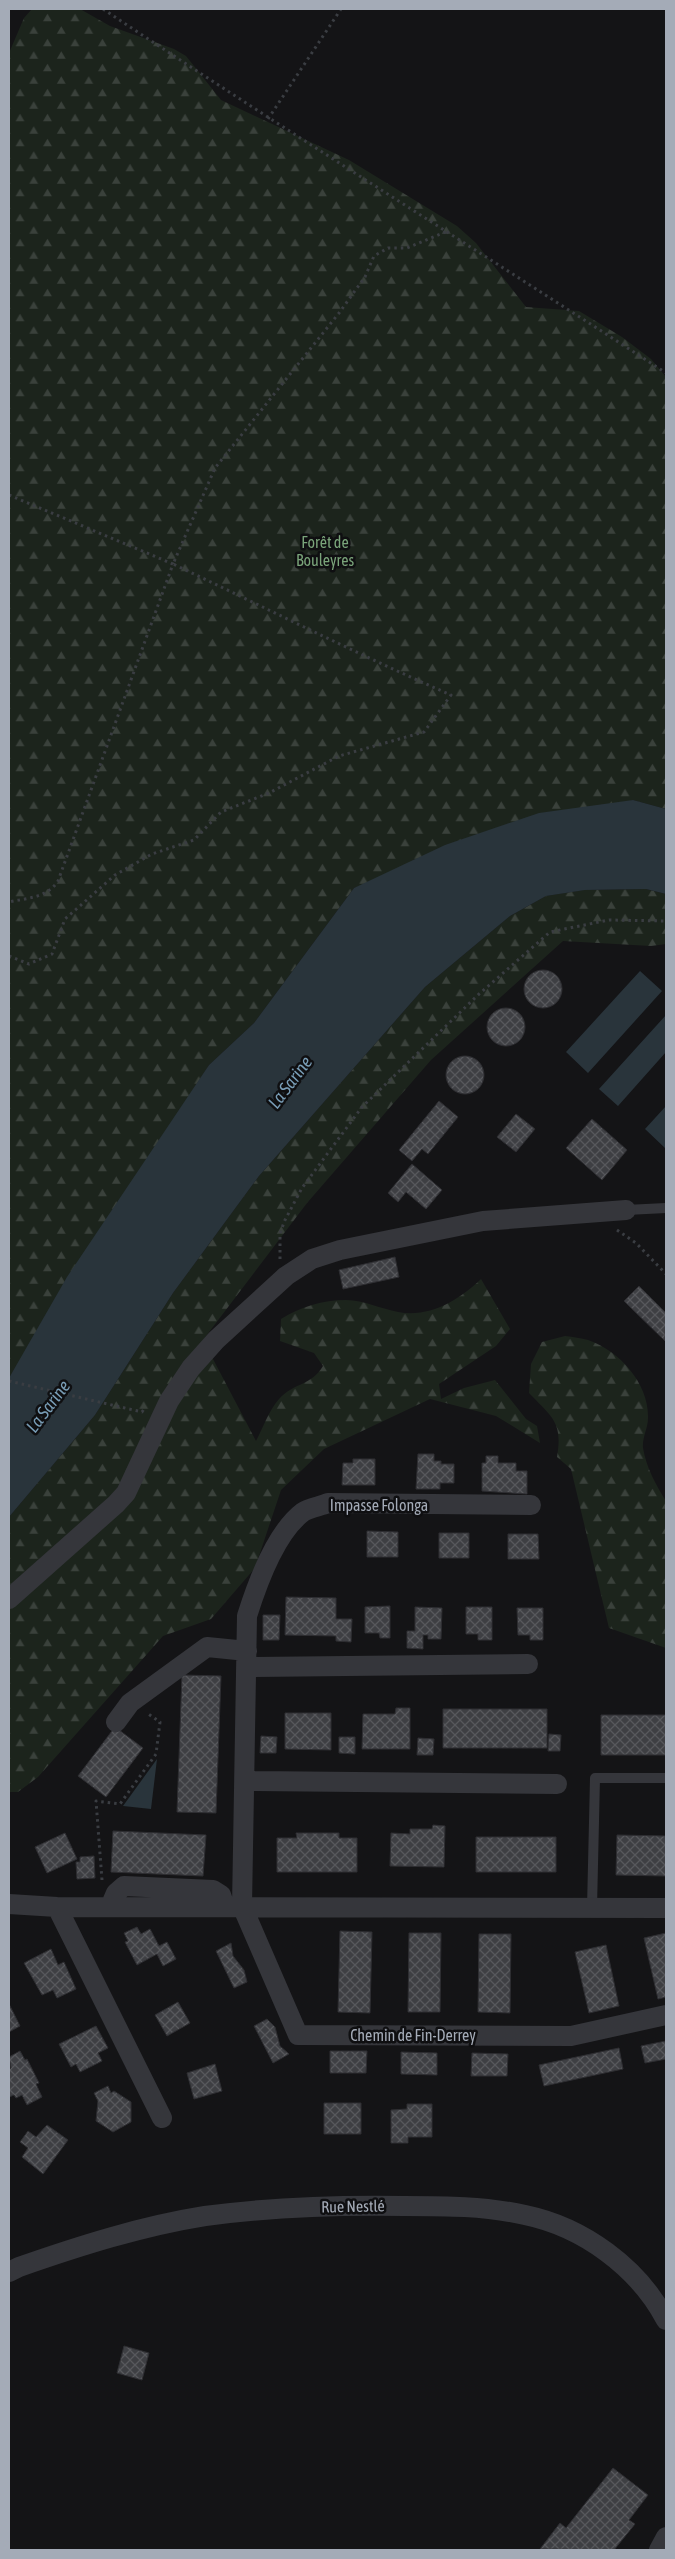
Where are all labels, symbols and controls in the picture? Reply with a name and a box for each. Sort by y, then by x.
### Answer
park label: Forêt de Bouleyres [296,533,354,570]
water label: La Sarine [264,1052,316,1112]
water label: La Sarine [22,1376,74,1436]
street label: Impasse Folonga [330,1496,428,1515]
street label: Chemin de Fin-Derrey [350,2026,476,2045]
street label: Rue Nestlé [321,2196,385,2216]

